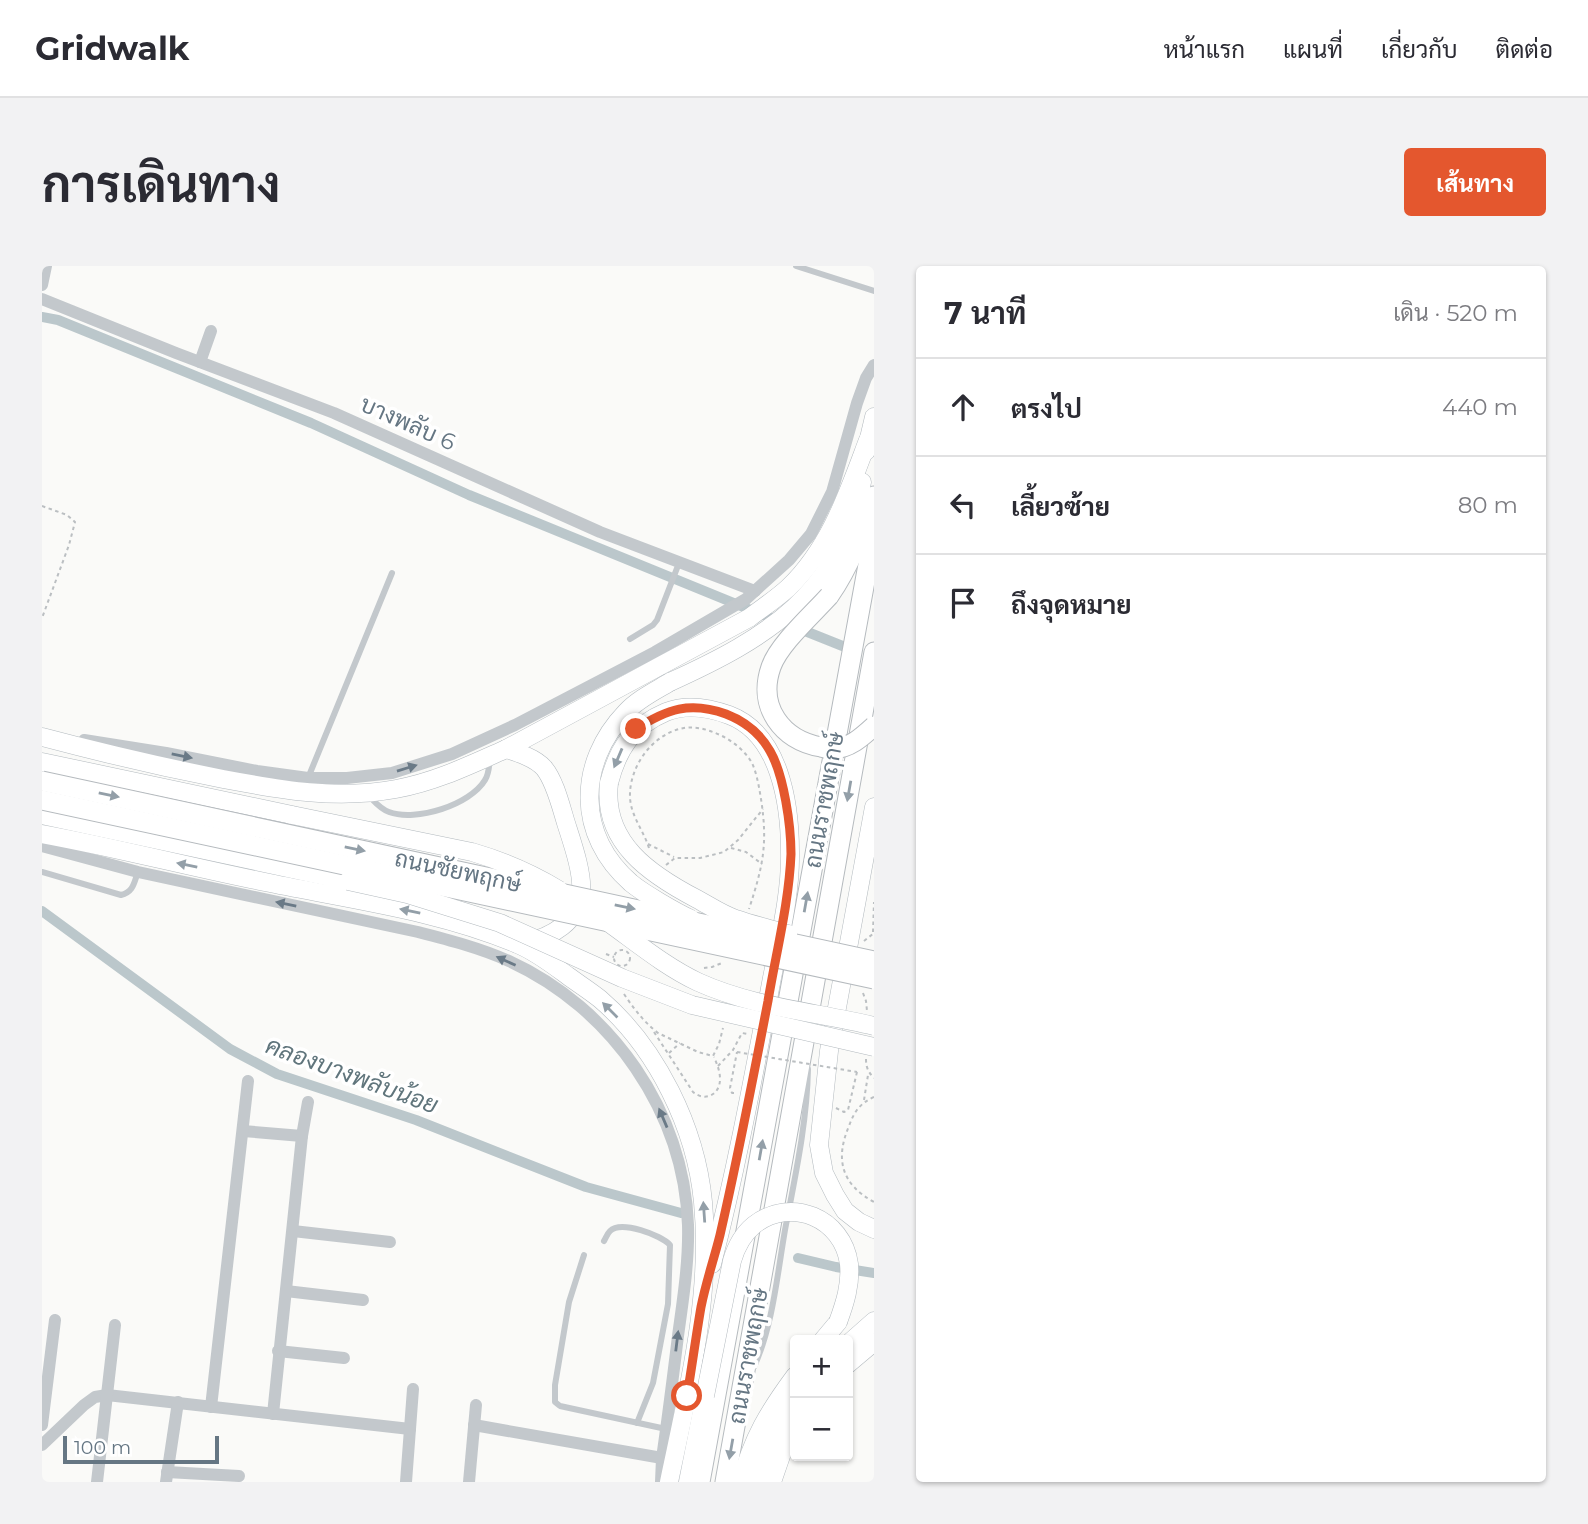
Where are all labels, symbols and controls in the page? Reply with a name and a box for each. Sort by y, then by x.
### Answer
text: Gridwalk [35,28,189,68]
text: หน้าแรก [1164,35,1245,64]
text: แผนที่ [1283,35,1343,64]
text: เกี่ยวกับ [1381,35,1458,64]
text: ติดต่อ [1496,35,1553,64]
button: เส้นทาง [1404,148,1546,216]
text: การเดินทาง [42,155,280,214]
text: 7 นาที [944,295,1026,332]
text: เดิน · 520 m [1393,299,1518,327]
icon: ahead [944,388,982,426]
street label: บางพลับ 6 [356,390,460,456]
text: ตรงไป [1011,393,1082,425]
text: 440 m [1442,393,1518,421]
icon: left [944,486,982,524]
text: เลี้ยวซ้าย [1011,491,1110,523]
text: 80 m [1458,491,1518,519]
icon: arrive [944,584,982,622]
text: ถึงจุดหมาย [1011,589,1132,621]
route end [620,713,651,744]
street label: ถนนราชพฤกษ์ [796,729,850,870]
one-way arrow [612,747,623,768]
one-way arrow [171,751,193,762]
one-way arrow [396,763,417,773]
one-way arrow [843,781,854,803]
one-way arrow [98,790,120,801]
street label: ถนนชัยพฤกษ์ [392,842,525,898]
one-way arrow [344,843,366,854]
one-way arrow [176,860,198,871]
one-way arrow [801,891,812,913]
one-way arrow [275,898,297,909]
one-way arrow [614,902,636,913]
one-way arrow [398,906,420,917]
one-way arrow [496,955,516,967]
one-way arrow [602,1002,619,1019]
water label: คลองบางพลับน้อย [262,1030,442,1120]
one-way arrow [657,1108,669,1128]
one-way arrow [755,1139,766,1161]
one-way arrow [698,1201,709,1223]
street label: ถนนราชพฤกษ์ [720,1285,774,1426]
one-way arrow [672,1330,683,1352]
map controls [790,1335,853,1461]
button: + [790,1335,853,1398]
route start [671,1380,702,1411]
button: − [790,1398,853,1461]
scale bar [63,1433,219,1465]
text: 100 m [74,1436,131,1459]
one-way arrow [725,1438,736,1460]

